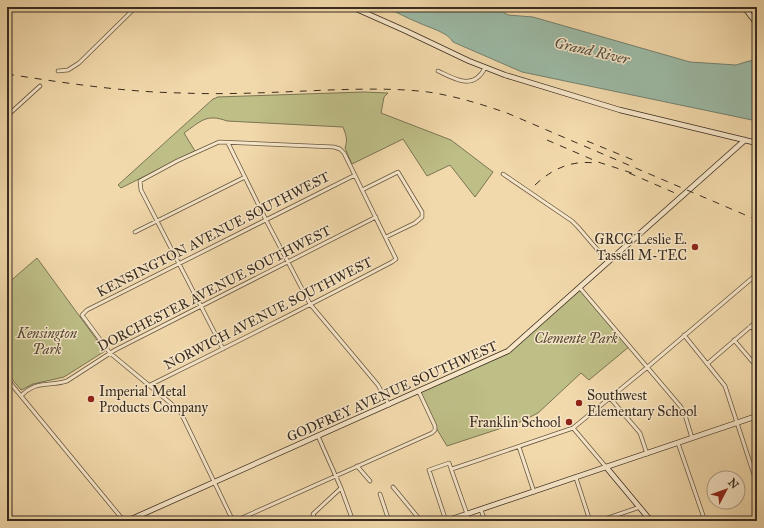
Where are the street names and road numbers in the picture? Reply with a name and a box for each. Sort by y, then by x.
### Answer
street label: KENSINGTON AVENUE SOUTHWEST [94,168,333,301]
street label: DORCHESTER AVENUE SOUTHWEST [95,222,334,355]
street label: NORWICH AVENUE SOUTHWEST [161,253,376,374]
street label: GODFREY AVENUE SOUTHWEST [284,337,501,446]

